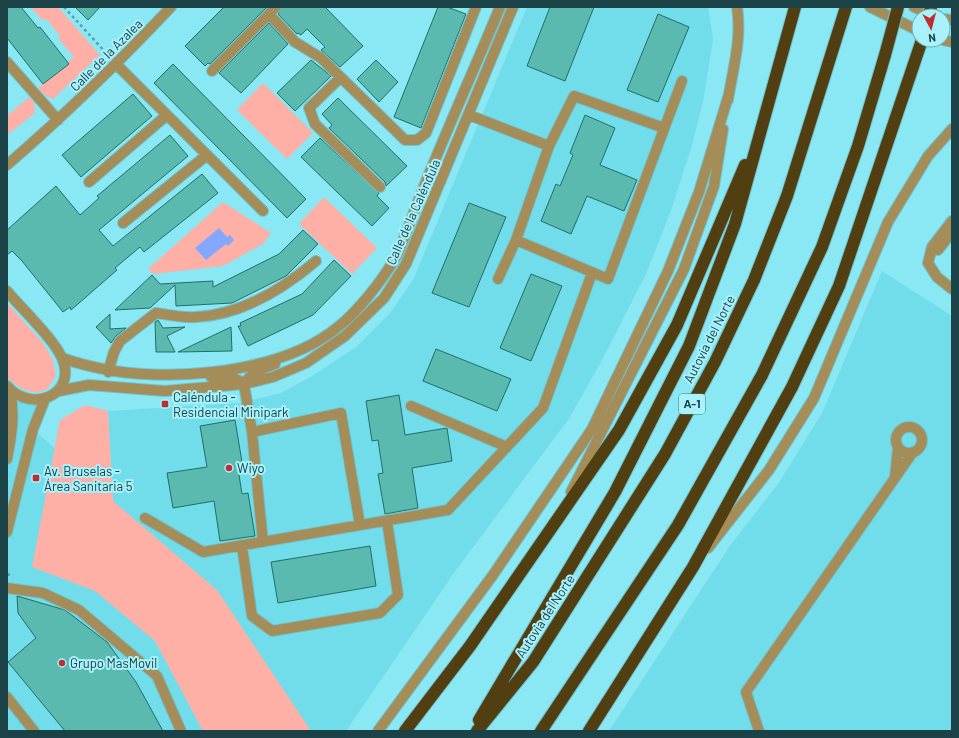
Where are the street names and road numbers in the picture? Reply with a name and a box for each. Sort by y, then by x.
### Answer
street label: Calle de la Azalea [67,16,145,94]
street label: Calle de la Caléndula [383,157,443,267]
street label: Autovía del Norte [680,292,738,386]
road number: A-1 [679,394,705,414]
street label: Autovía del Norte [512,571,578,661]

